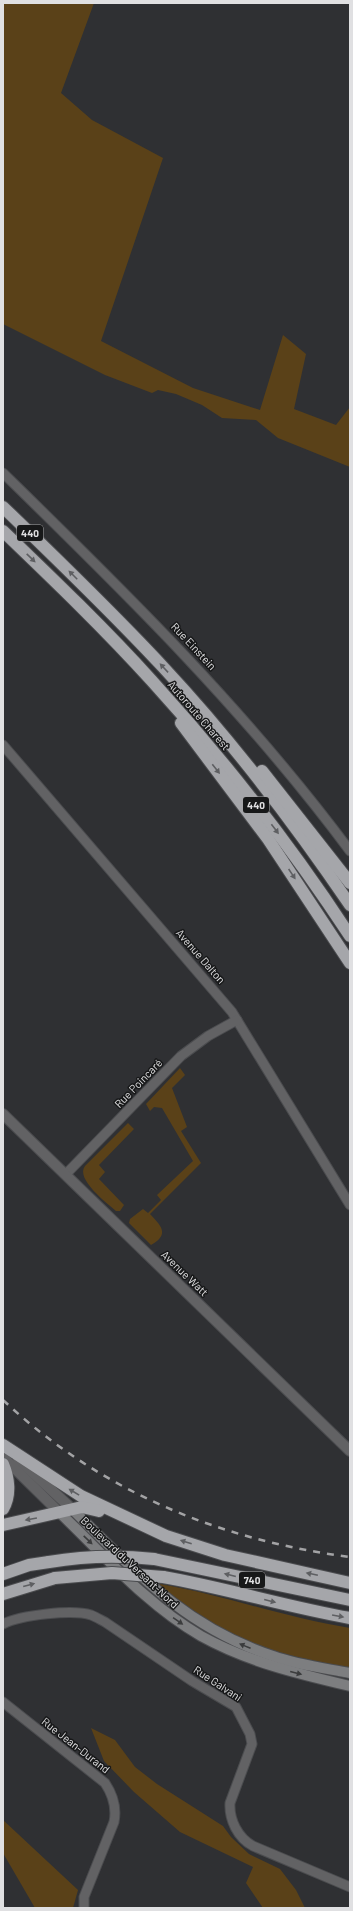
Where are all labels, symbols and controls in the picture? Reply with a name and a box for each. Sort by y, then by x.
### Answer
road number: 440 [17,525,43,541]
one-way arrow [26,553,36,563]
one-way arrow [68,570,78,580]
street label: Rue Einstein [169,620,219,672]
one-way arrow [159,663,169,673]
street label: Autoroute Charest [165,678,233,752]
one-way arrow [211,763,220,774]
road number: 440 [243,797,269,813]
one-way arrow [271,824,279,835]
one-way arrow [288,869,296,879]
street label: Avenue Dalton [174,926,228,986]
street label: Rue Poincaré [112,1056,165,1110]
street label: Avenue Watt [159,1248,211,1298]
one-way arrow [68,1488,80,1495]
street label: Boulevard du Versant-Nord [79,1514,181,1610]
one-way arrow [25,1516,38,1522]
one-way arrow [83,1535,93,1545]
one-way arrow [180,1539,192,1545]
one-way arrow [306,1571,318,1577]
one-way arrow [223,1572,235,1578]
road number: 740 [239,1572,265,1588]
one-way arrow [23,1582,35,1588]
one-way arrow [264,1599,276,1605]
one-way arrow [332,1613,344,1619]
one-way arrow [173,1617,183,1625]
one-way arrow [238,1642,250,1648]
street label: Rue Galvani [191,1663,245,1704]
one-way arrow [290,1670,302,1676]
street label: Rue Jean-Durand [39,1714,113,1776]

